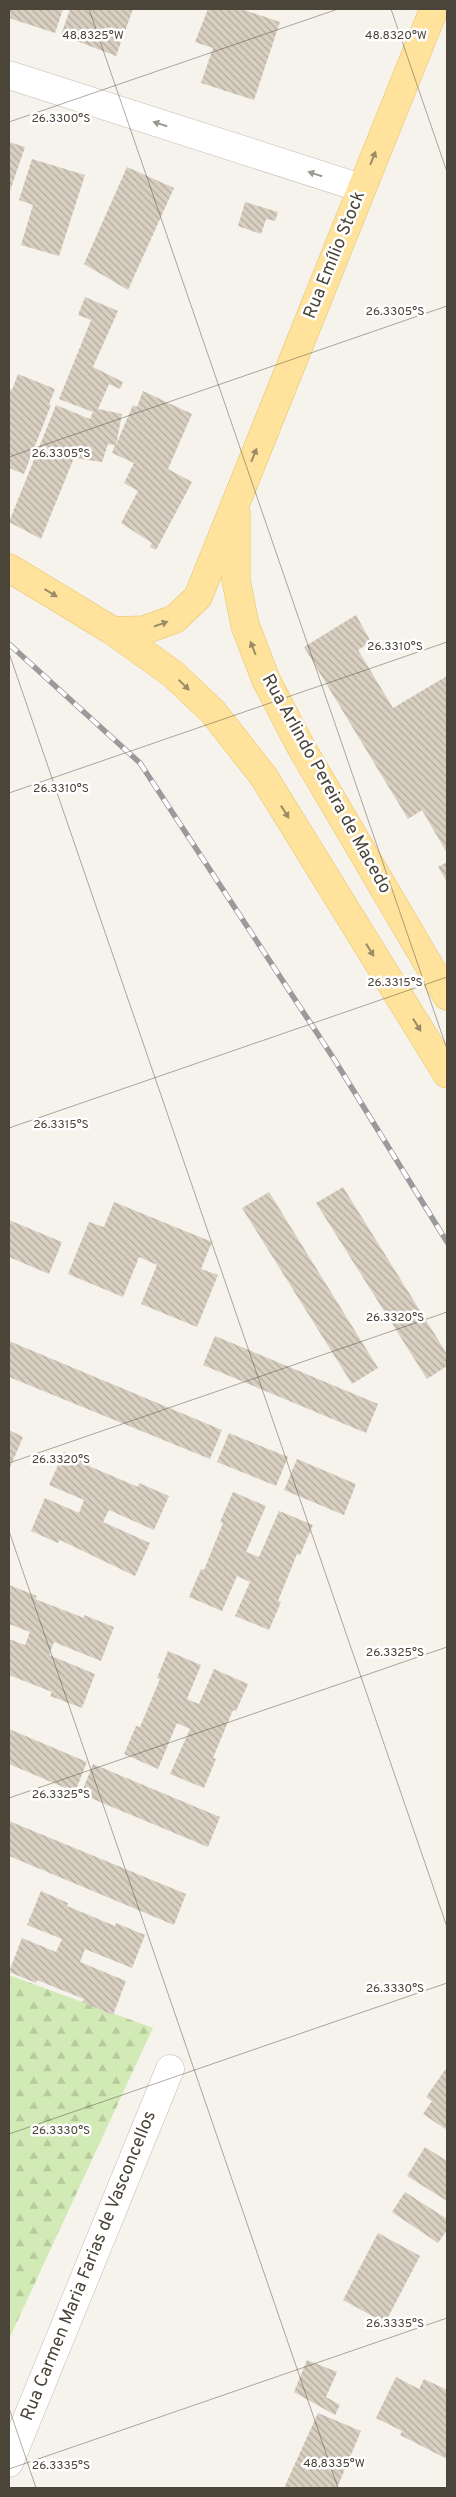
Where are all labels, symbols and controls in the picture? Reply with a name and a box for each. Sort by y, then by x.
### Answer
text: 48.8325°W [62,28,124,44]
text: 48.8320°W [365,28,427,44]
text: 26.3300°S [32,111,90,127]
one-way arrow [152,120,167,128]
one-way arrow [370,151,378,165]
one-way arrow [307,169,322,177]
street label: Rua Emílio Stock [299,188,371,322]
text: 26.3305°S [366,304,424,320]
text: 26.3305°S [32,446,90,462]
one-way arrow [250,447,258,462]
one-way arrow [44,589,57,598]
one-way arrow [154,620,169,628]
text: 26.3310°S [367,639,423,655]
one-way arrow [249,640,257,655]
street label: Rua Arlindo Pereira de Macedo [256,670,396,898]
one-way arrow [178,679,190,691]
text: 26.3310°S [33,781,89,797]
one-way arrow [280,805,289,818]
one-way arrow [366,943,375,956]
text: 26.3315°S [367,975,423,991]
one-way arrow [413,1019,422,1032]
text: 26.3315°S [33,1117,89,1133]
text: 26.3320°S [366,1310,424,1326]
text: 26.3320°S [32,1452,90,1468]
text: 26.3325°S [366,1645,424,1661]
text: 26.3325°S [32,1787,90,1803]
text: 26.3330°S [366,1981,424,1997]
street label: Rua Carmen Maria Farias de Vasconcellos [16,2108,162,2424]
text: 26.3330°S [32,2123,90,2139]
text: 26.3335°S [366,2316,424,2332]
text: 48.8335°W [303,2456,365,2472]
text: 26.3335°S [32,2458,90,2474]

